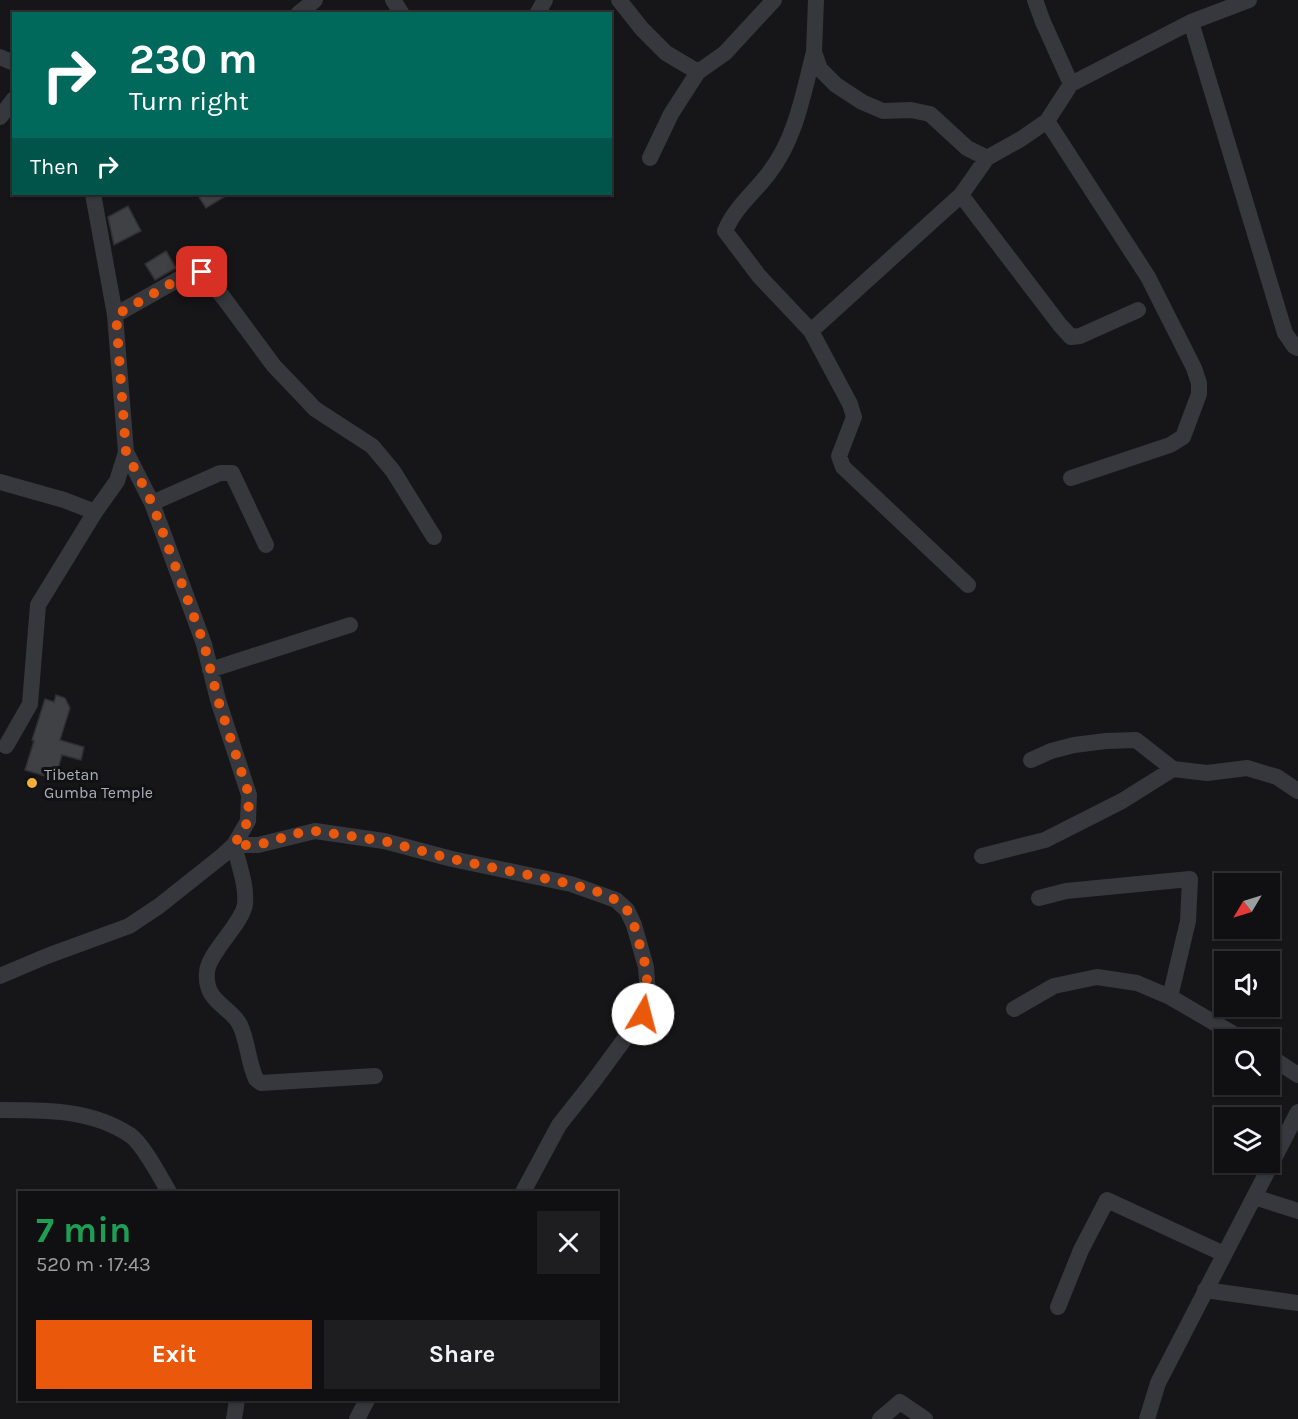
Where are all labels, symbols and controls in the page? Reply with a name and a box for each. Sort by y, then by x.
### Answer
text: 230 m [129,34,258,84]
icon: right [30,36,108,114]
text: Turn right [129,85,249,117]
icon: right [91,150,124,183]
text: Then [30,154,79,180]
pin [176,246,227,297]
icon: arrive [185,255,218,288]
place label: Tibetan Gumba Temple [44,765,153,802]
marker: Tibetan Gumba Temple [25,776,39,790]
north arrow [1214,873,1280,939]
map controls [1214,873,1280,1173]
button: sound [1214,951,1280,1017]
position arrow [611,982,675,1046]
button: search [1214,1029,1280,1095]
button: layers [1214,1107,1280,1173]
text: 7 min [36,1209,131,1251]
button: close [537,1211,600,1274]
text: 520 m · 17:43 [36,1253,151,1276]
button: Exit [36,1320,312,1389]
button: Share [324,1320,600,1389]

